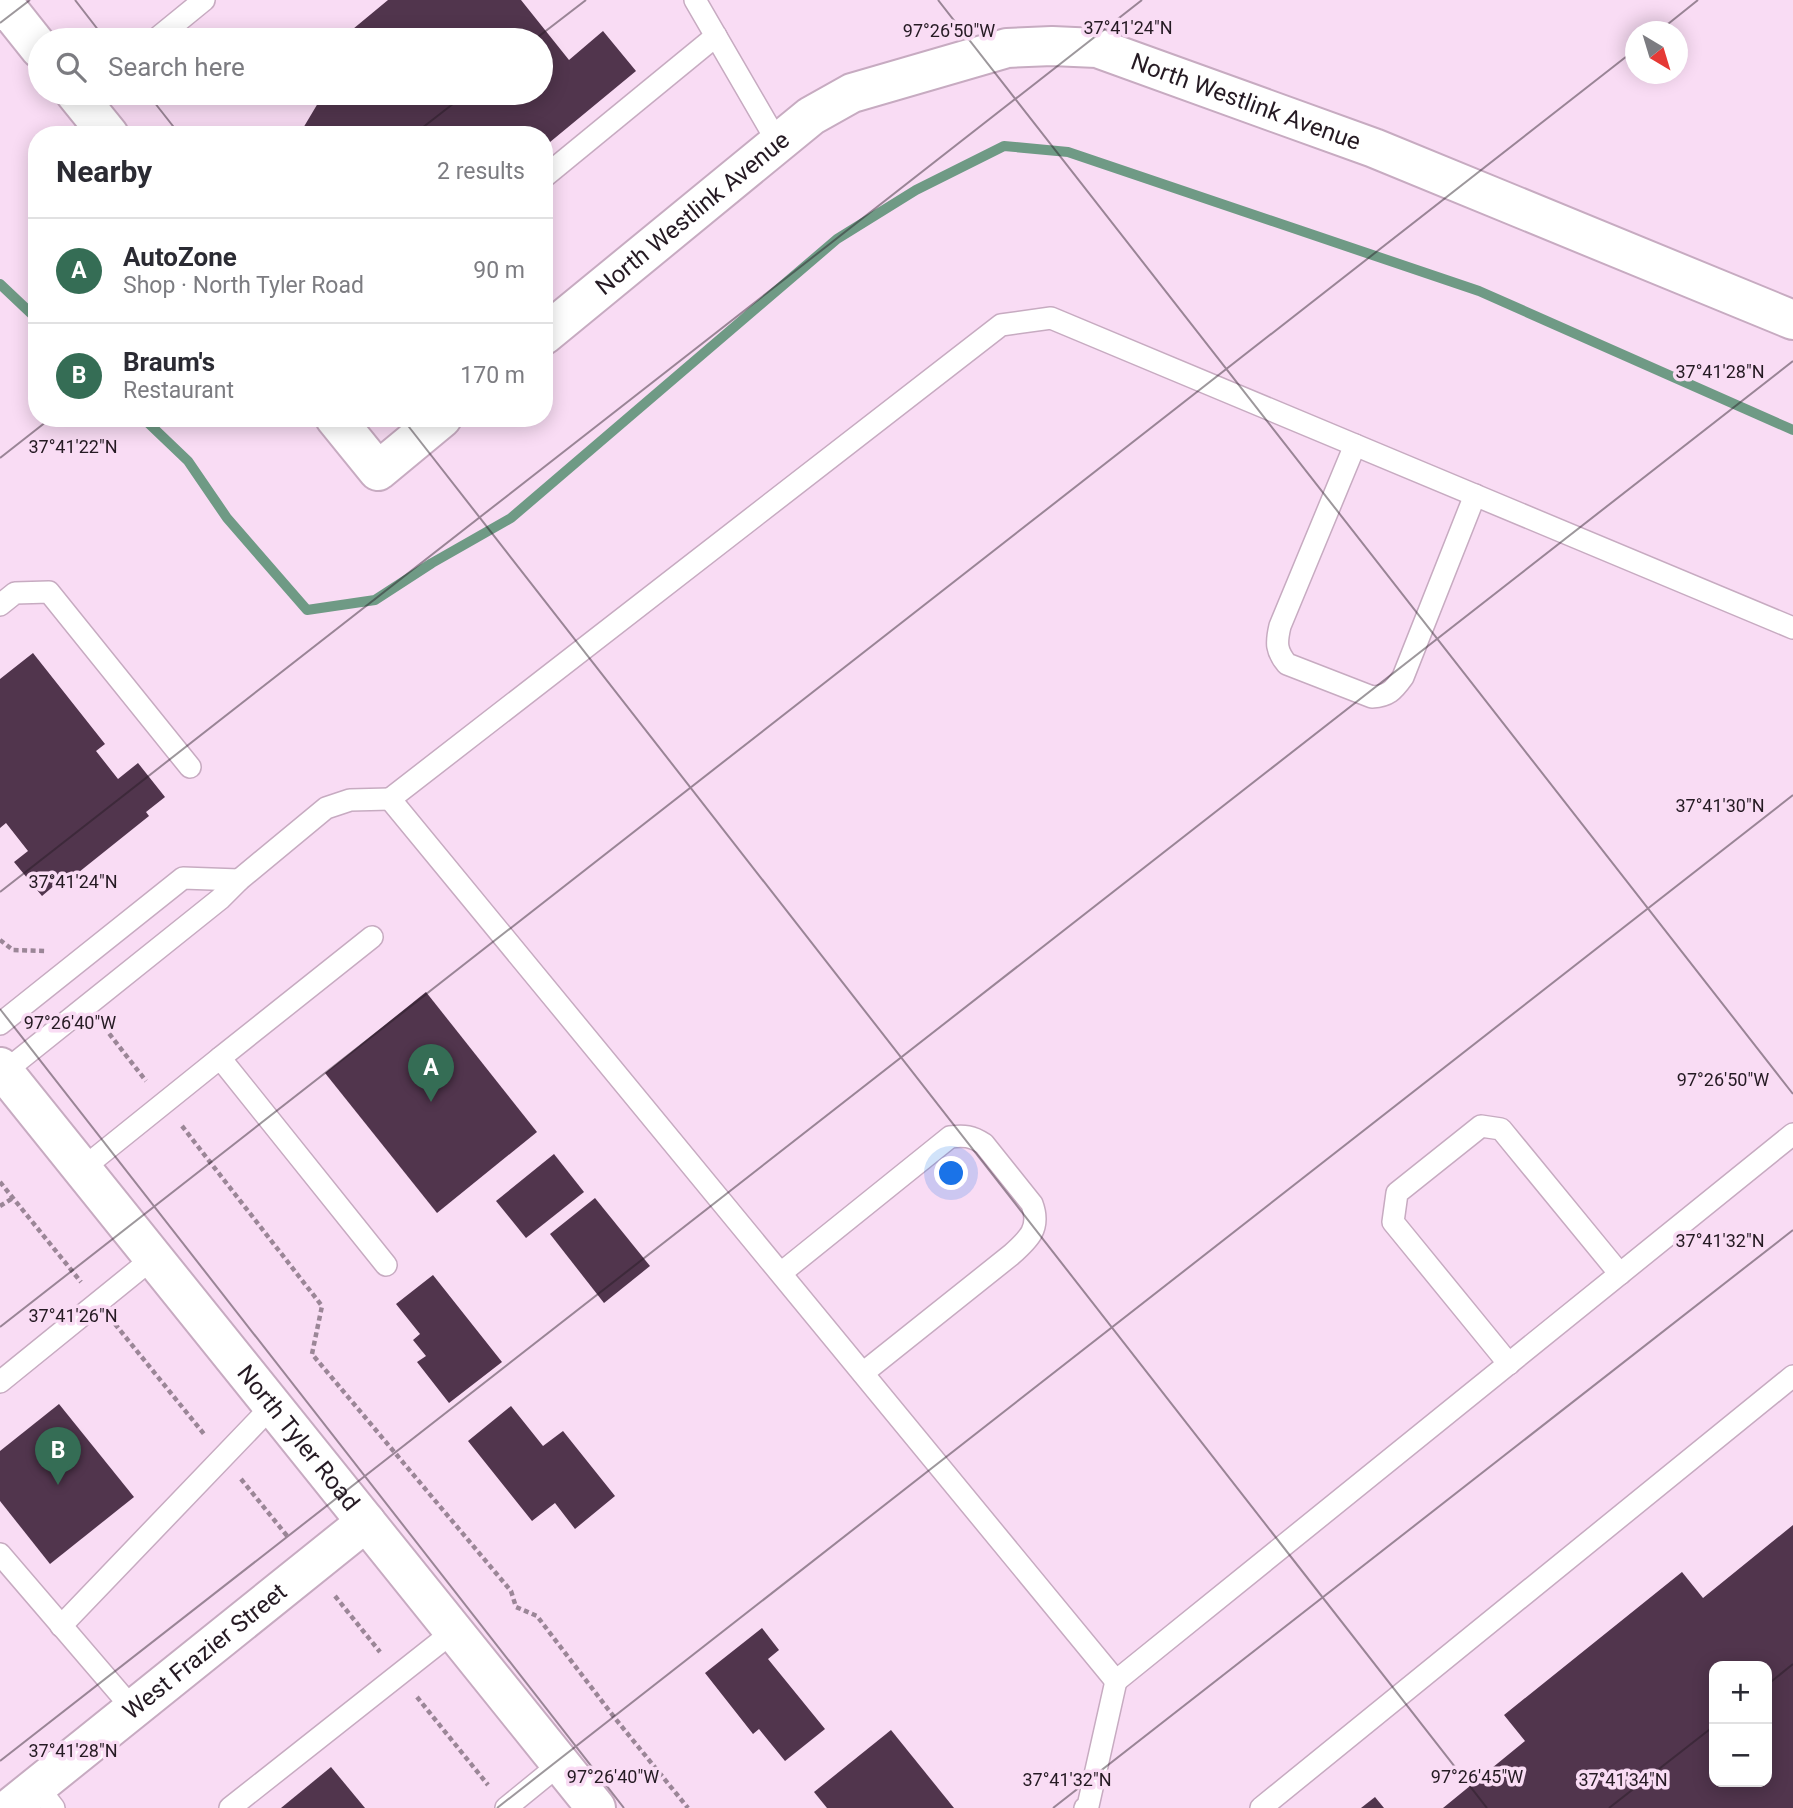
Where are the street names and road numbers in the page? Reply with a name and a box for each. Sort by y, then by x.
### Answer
street label: North Westlink Avenue [1127,47,1364,156]
street label: North Westlink Avenue [590,126,795,301]
street label: North Tyler Road [231,1360,365,1516]
street label: West Frazier Street [118,1577,292,1725]

